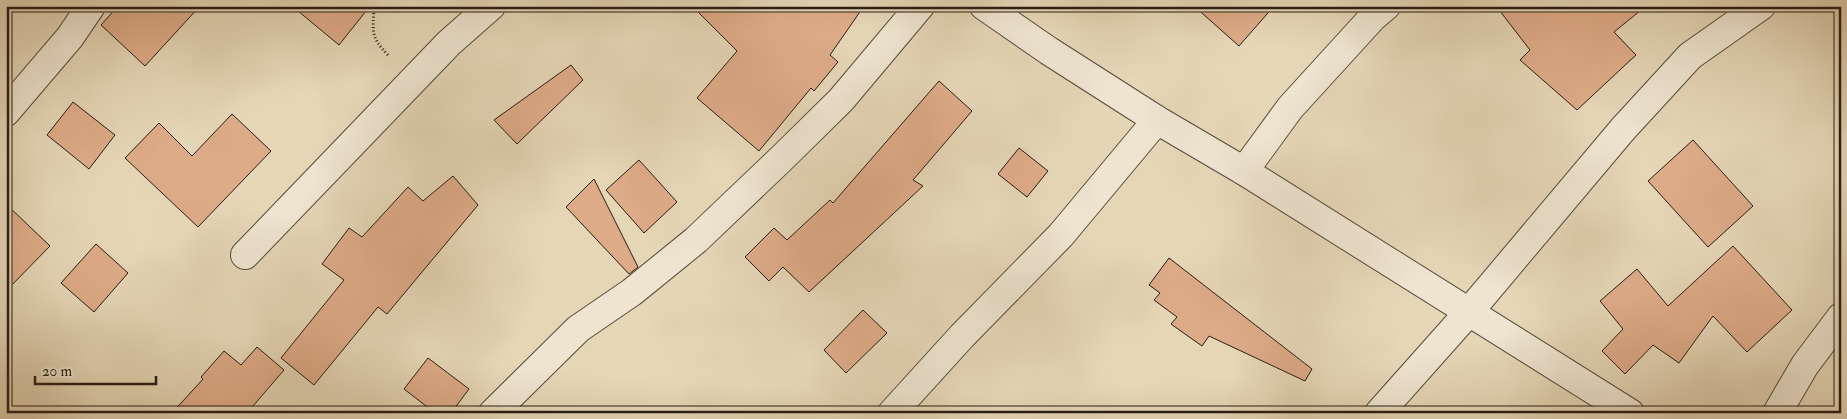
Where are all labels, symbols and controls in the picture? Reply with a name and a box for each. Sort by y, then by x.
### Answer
scale bar [35,354,156,386]
text: 20 m [42,362,72,381]

